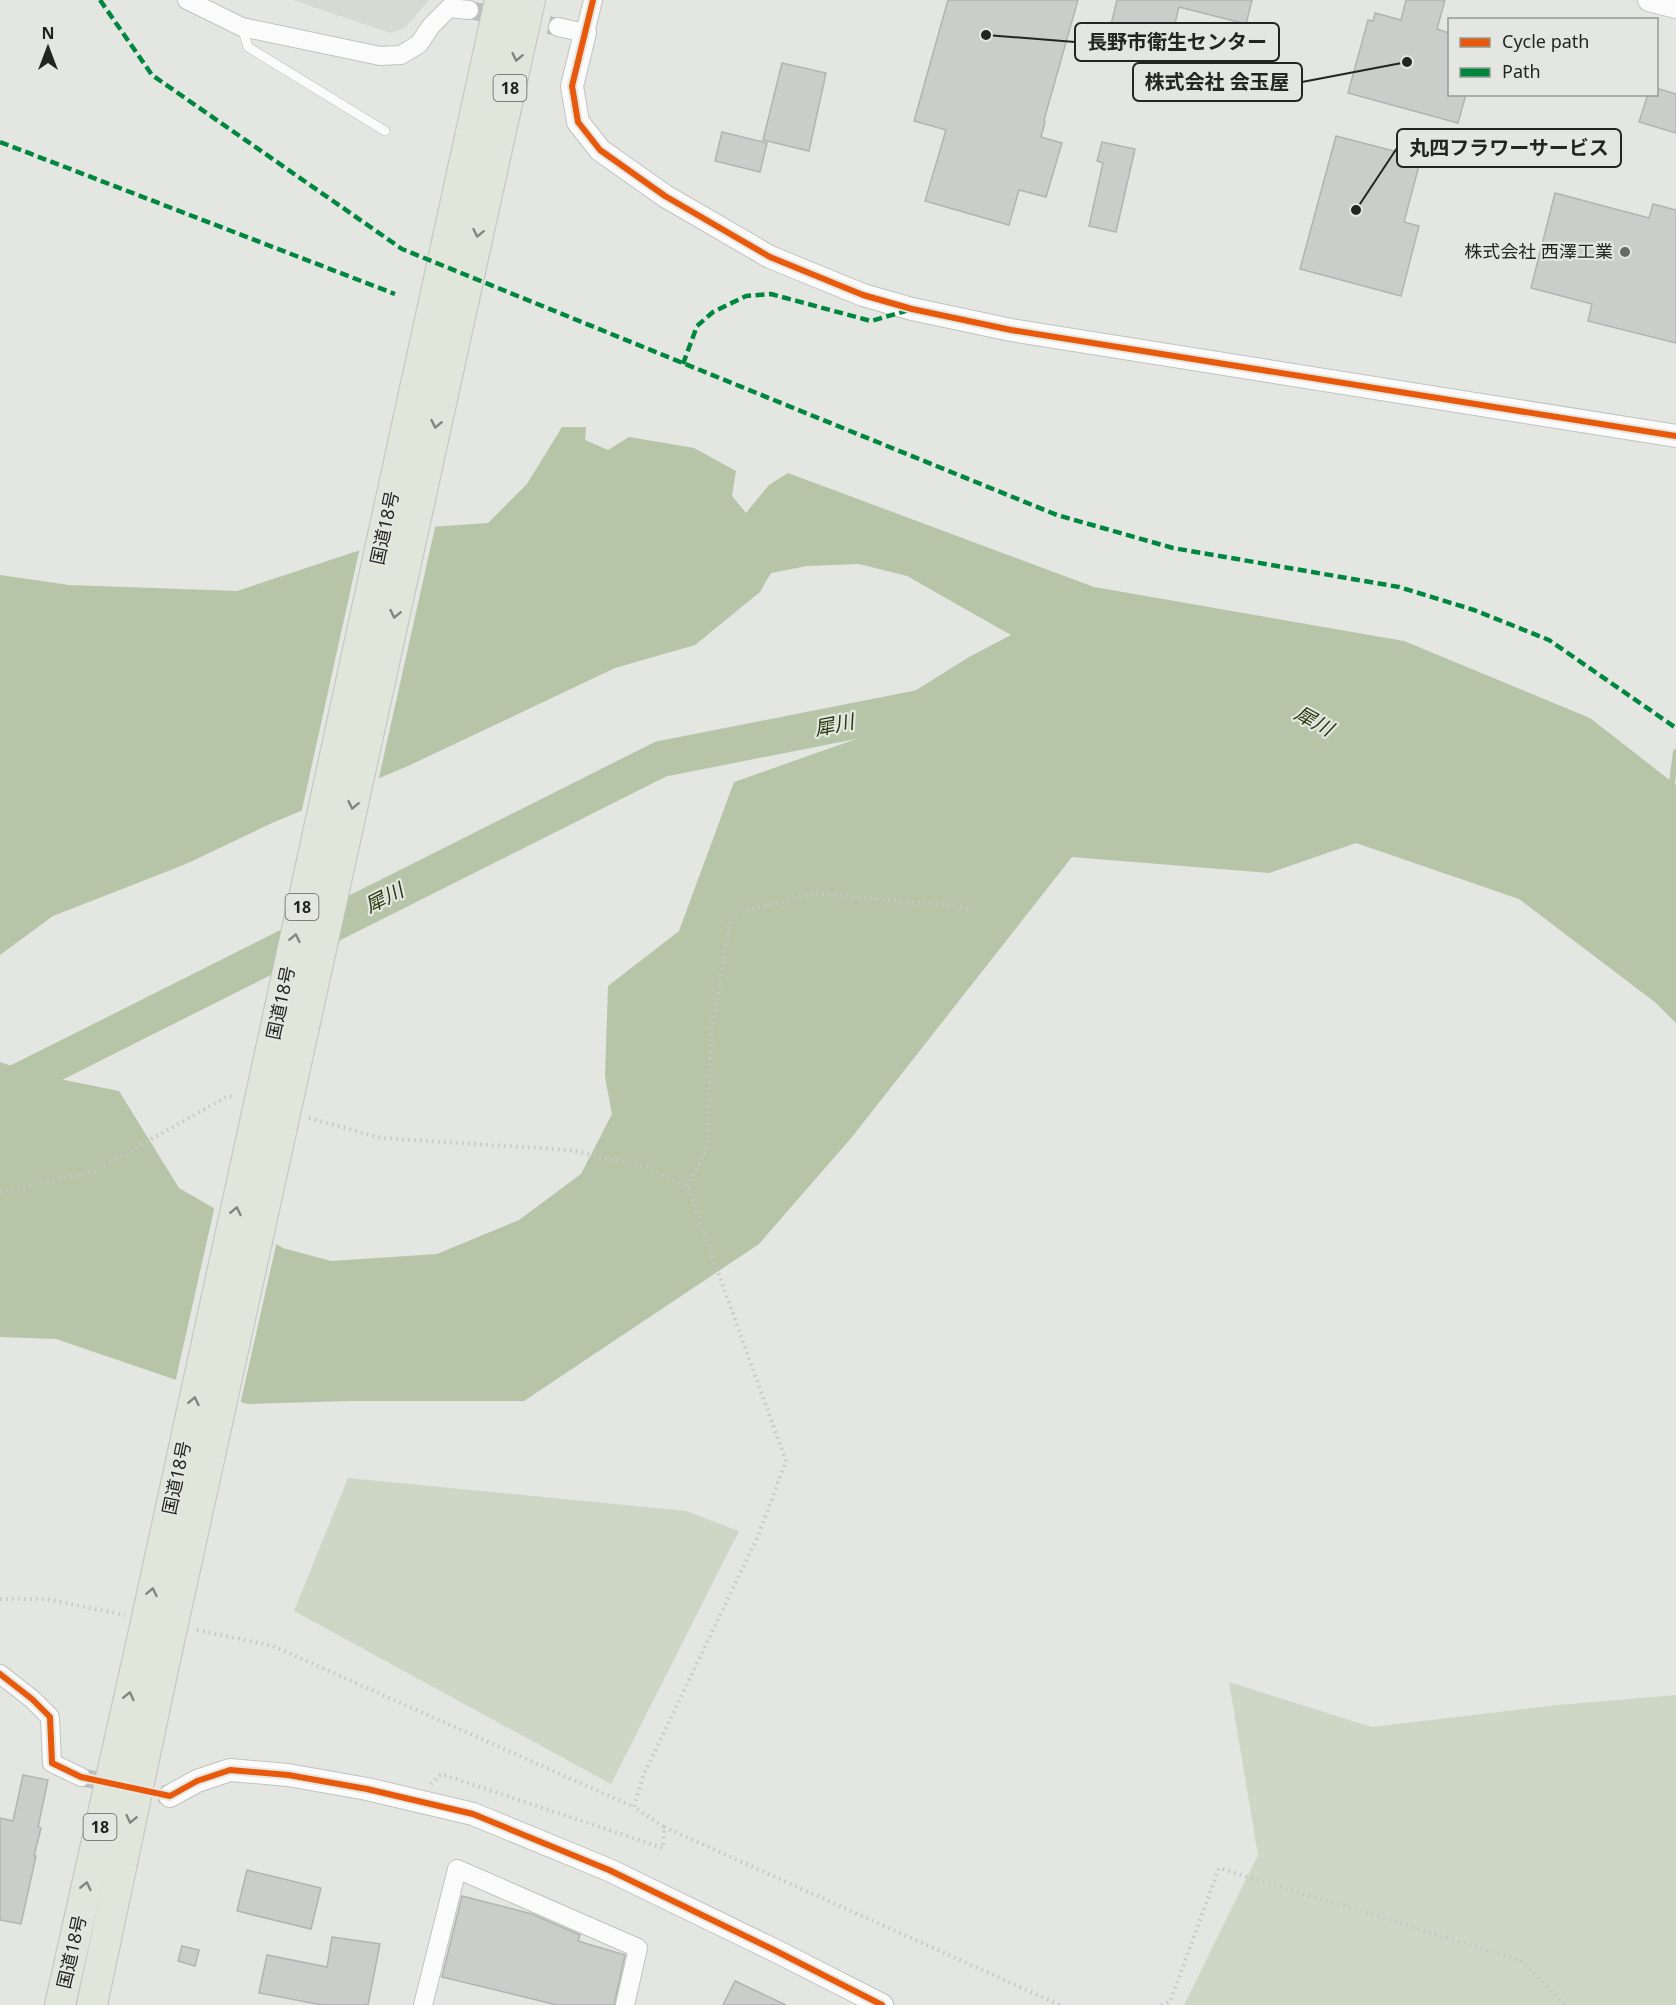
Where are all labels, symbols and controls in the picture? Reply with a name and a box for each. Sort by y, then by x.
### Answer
north arrow [18,18,78,78]
legend [1448,18,1658,96]
text: N [41,22,55,44]
callout: 長野市衛生センター [1075,23,1279,61]
text: 長野市衛生センター [1087,28,1267,55]
text: Cycle path [1502,29,1589,53]
one-way arrow [511,52,524,62]
text: Path [1502,59,1541,83]
callout: 株式会社 会玉屋 [1133,63,1302,101]
text: 株式会社 会玉屋 [1144,68,1290,95]
road number: 18 [494,75,526,101]
callout: 丸四フラワーサービス [1397,129,1621,167]
text: 丸四フラワーサービス [1409,134,1609,161]
one-way arrow [472,228,485,238]
place label: 株式会社 西澤工業 [1464,239,1613,263]
marker: 株式会社 西澤工業 [1618,245,1632,259]
one-way arrow [431,418,444,428]
street label: 国道18号 [365,489,404,567]
one-way arrow [389,609,402,619]
water label: 犀川 [1290,699,1340,743]
water label: 犀川 [812,707,858,742]
one-way arrow [347,799,360,809]
water label: 犀川 [360,876,410,919]
road number: 18 [286,894,318,920]
one-way arrow [288,933,301,943]
street label: 国道18号 [261,964,300,1042]
one-way arrow [228,1206,241,1216]
one-way arrow [187,1396,200,1406]
street label: 国道18号 [157,1439,196,1517]
one-way arrow [145,1587,158,1597]
one-way arrow [122,1692,135,1702]
road number: 18 [84,1814,116,1840]
one-way arrow [125,1814,138,1824]
one-way arrow [79,1882,92,1892]
street label: 国道18号 [51,1913,91,1991]

